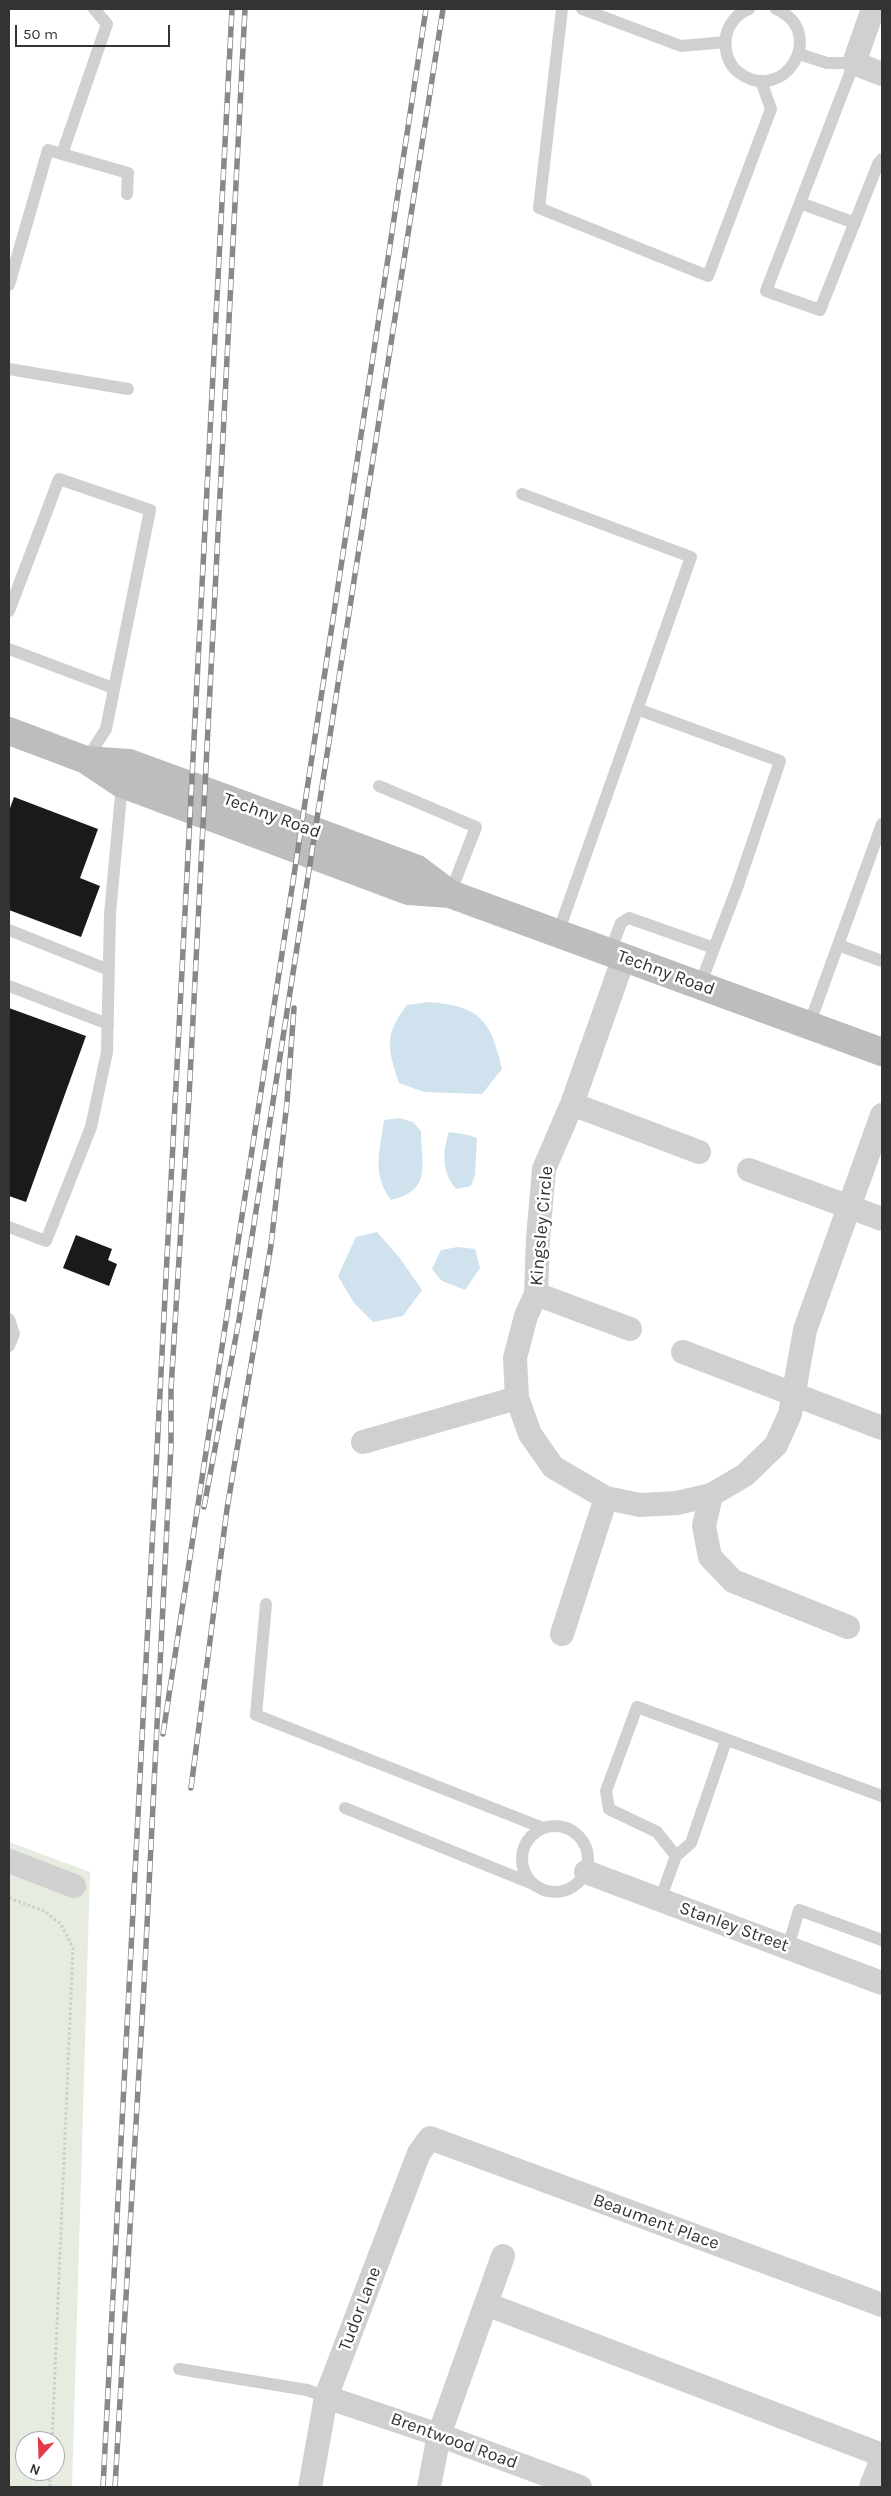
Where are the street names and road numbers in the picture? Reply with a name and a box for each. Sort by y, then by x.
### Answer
street label: Techny Road [220,788,324,844]
street label: Techny Road [614,945,718,1001]
street label: Kingsley Circle [526,1165,558,1287]
street label: Stanley Street [676,1897,792,1957]
street label: Beaument Place [590,2189,722,2255]
street label: Tudor Lane [334,2264,386,2354]
street label: Brentwood Road [388,2408,520,2474]

